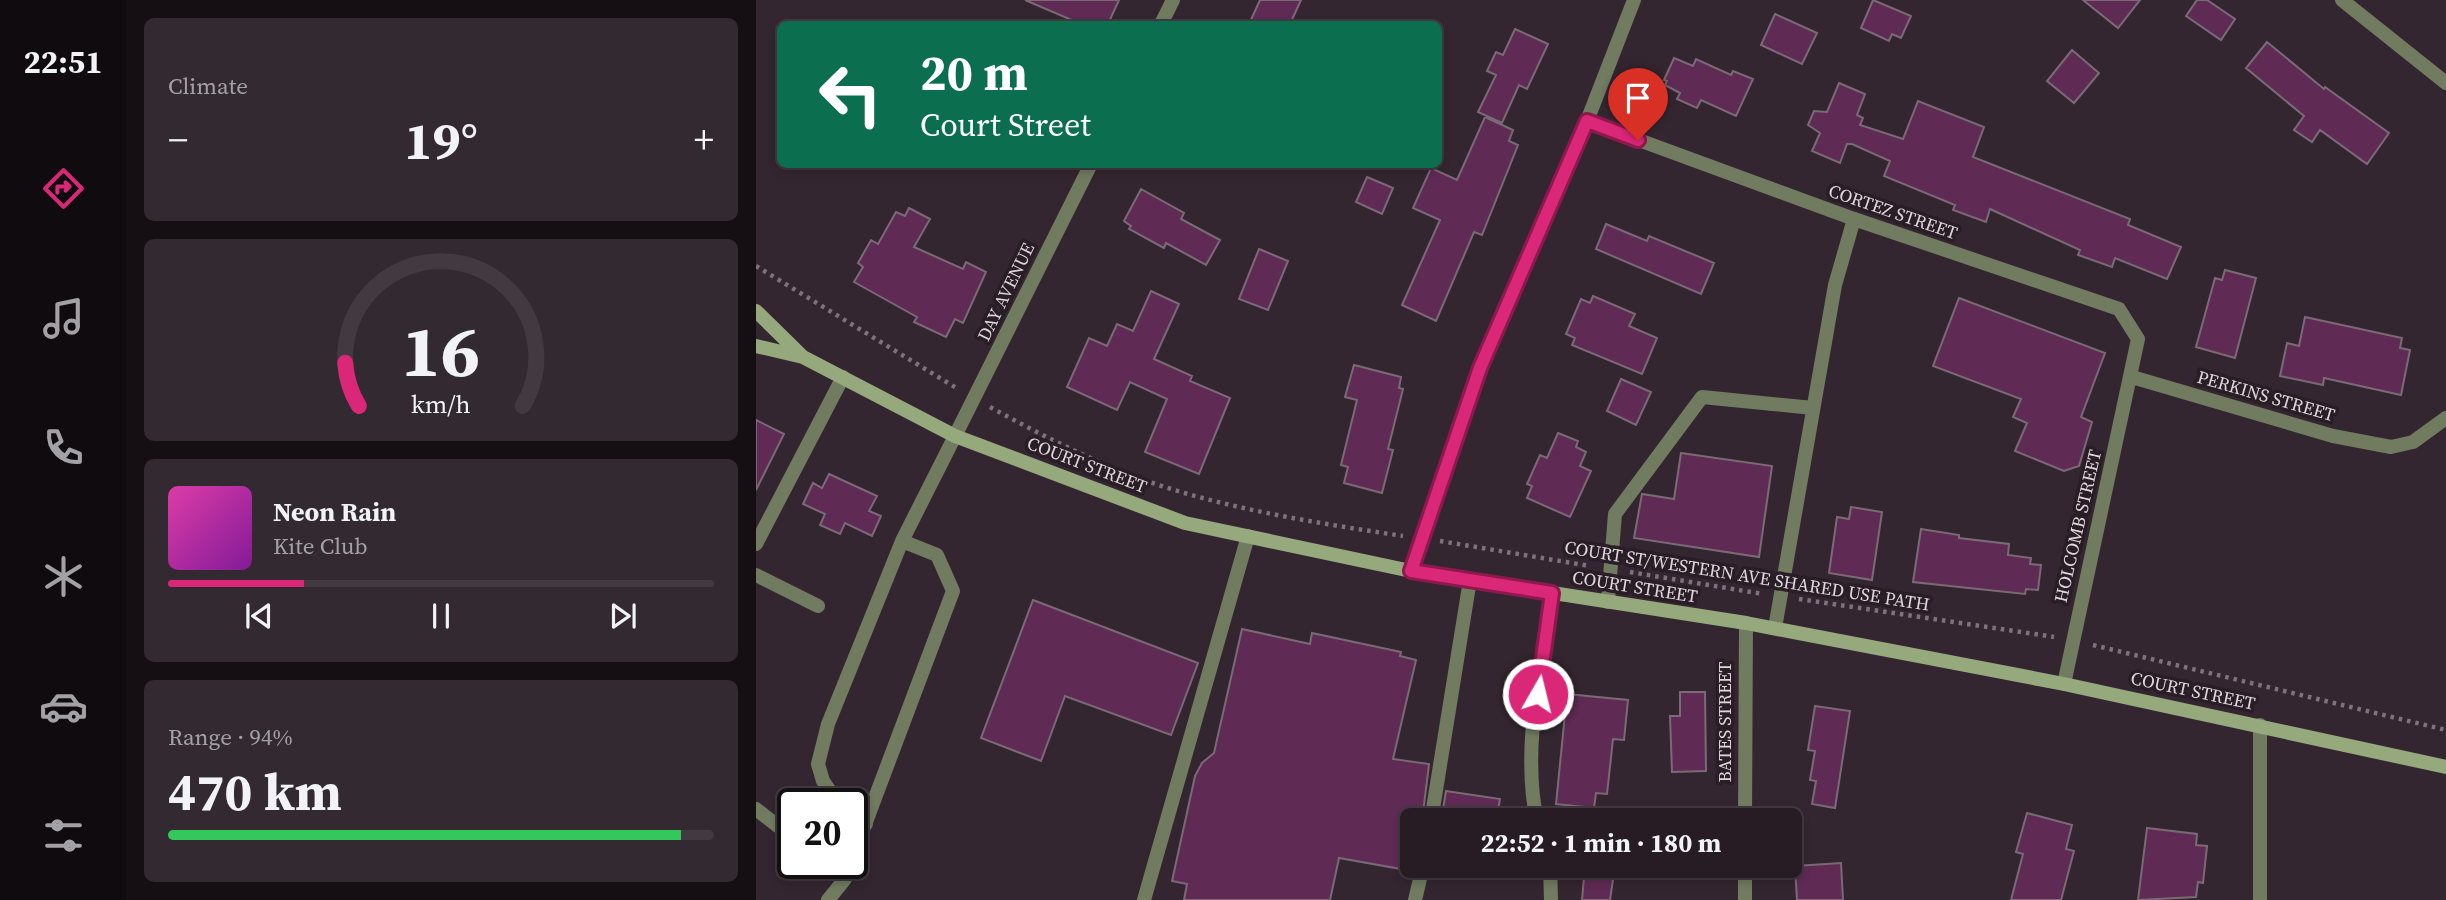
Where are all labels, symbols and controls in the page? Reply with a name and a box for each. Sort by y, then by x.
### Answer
text: 20 m [920,39,1028,106]
text: 22:51 [24,40,102,84]
icon: left [805,49,896,140]
pin [1608,68,1668,140]
text: Climate [168,70,248,102]
icon: arrive [1619,79,1657,117]
text: Court Street [920,103,1091,147]
text: 19° [404,105,478,176]
text: − [168,114,188,166]
text: + [694,114,714,166]
icon: directions [39,164,88,213]
street label: CORTEZ STREET [1825,178,1961,245]
street label: DAY AVENUE [971,238,1040,345]
icon: music [39,294,88,343]
text: 16 [402,301,480,400]
street label: PERKINS STREET [2194,364,2338,427]
text: km/h [411,387,471,421]
icon: phone [39,423,88,472]
street label: COURT STREET [1024,430,1151,499]
street label: HOLCOMB STREET [2048,447,2107,605]
text: Neon Rain [273,494,396,530]
text: Kite Club [273,530,368,562]
street label: COURT ST/WESTERN AVE SHARED USE PATH [1563,534,1931,617]
icon: climate [39,552,88,601]
street label: COURT STREET [1571,564,1700,609]
icon: previous [240,597,278,635]
icon: pause [422,597,460,635]
icon: next [604,597,642,635]
position arrow [1501,657,1575,731]
street label: BATES STREET [1712,661,1737,782]
street label: COURT STREET [2129,665,2258,716]
icon: car [39,682,88,731]
text: Range · 94% [168,721,293,753]
text: 470 km [168,756,342,827]
speed limit sign: 20 [777,788,868,879]
icon: filters [39,811,88,860]
text: 22:52 · 1 min · 180 m [1481,825,1721,861]

